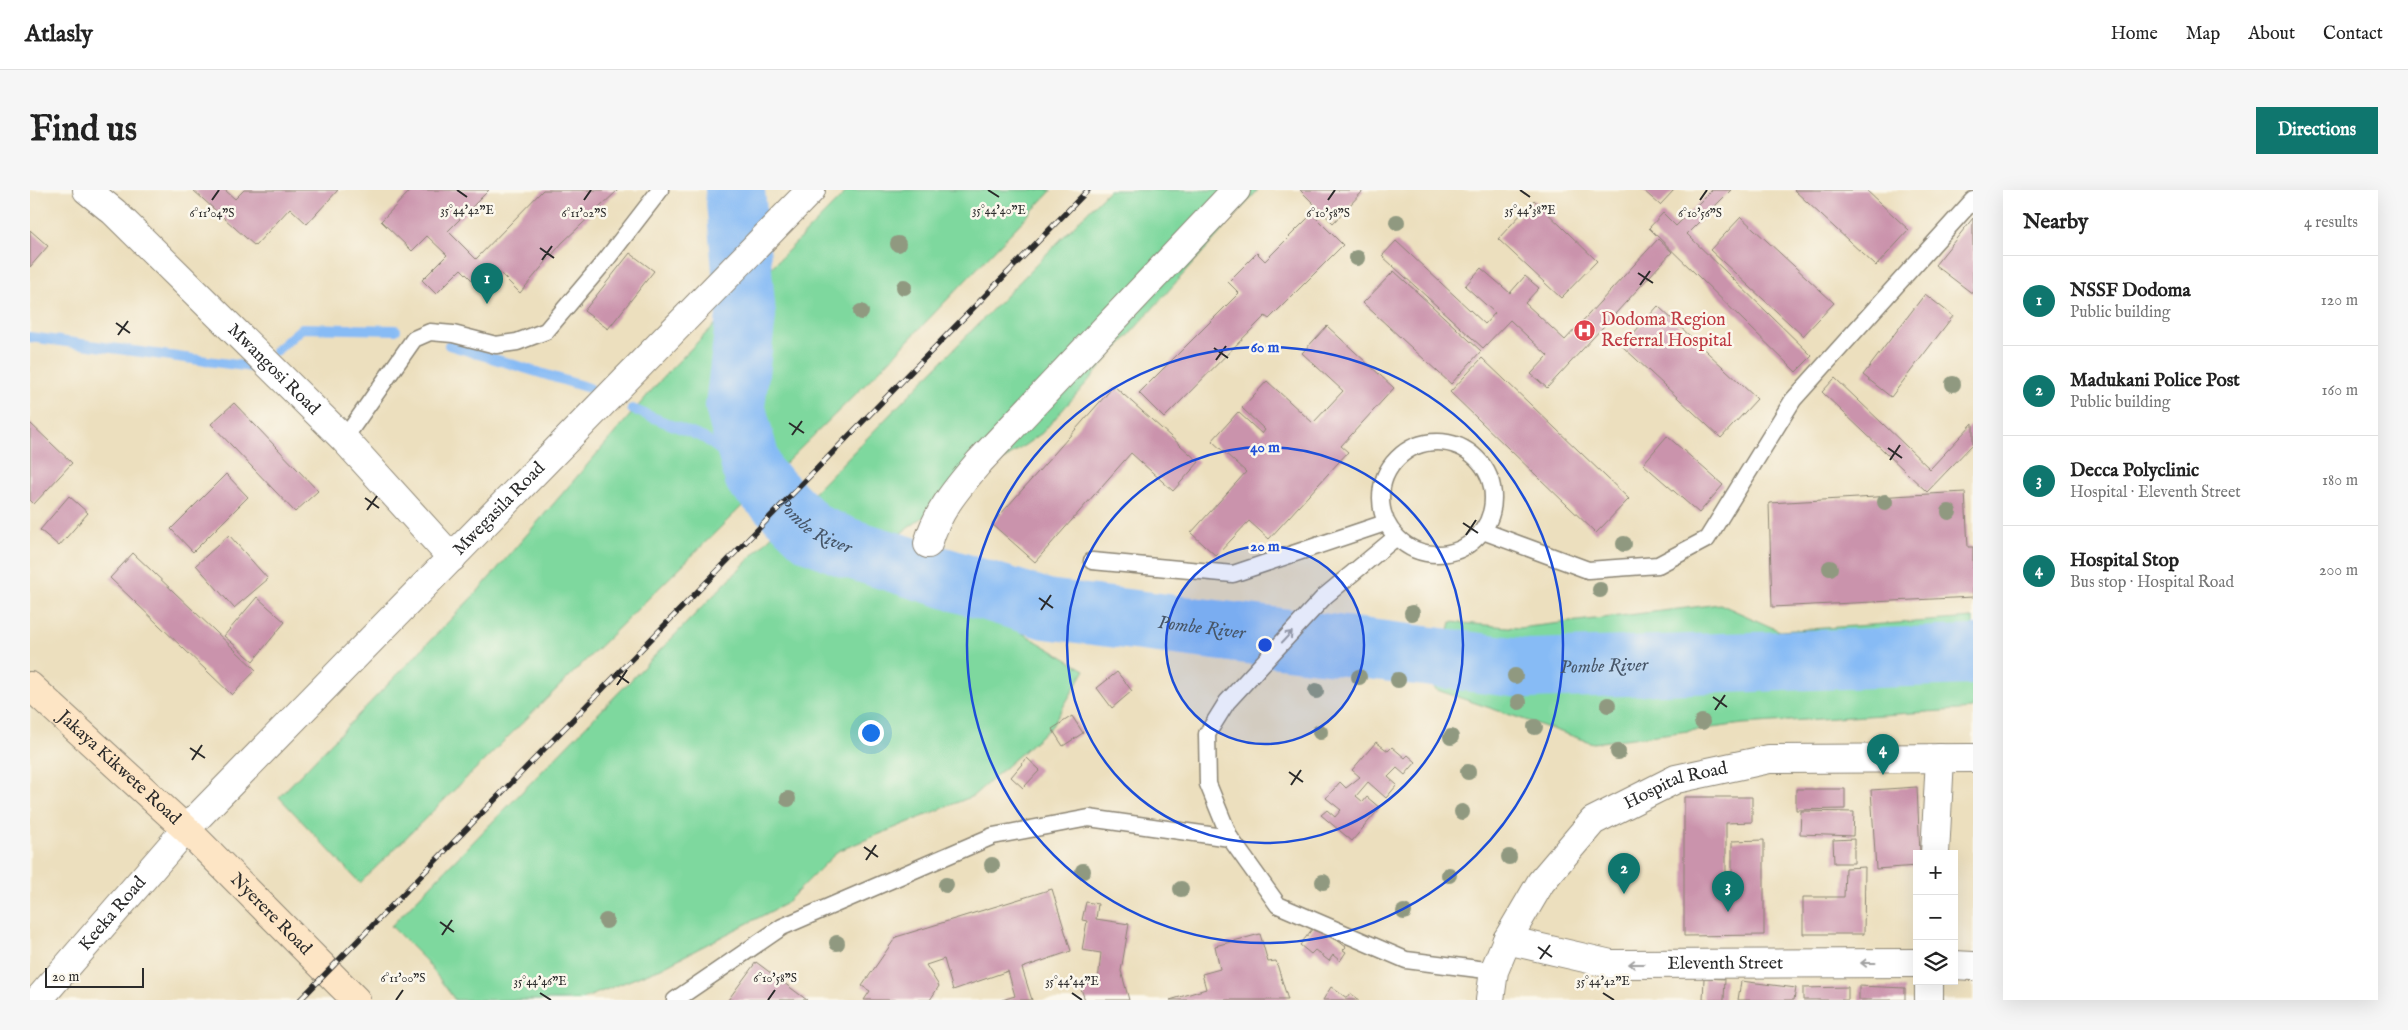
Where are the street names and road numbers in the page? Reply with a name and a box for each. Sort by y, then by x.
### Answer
street label: Mwangosi Road [222,319,325,420]
street label: Mwegasila Road [448,457,550,561]
street label: Jakaya Kikwete Road [51,704,186,830]
street label: Hospital Road [1620,757,1730,815]
street label: Nyerere Road [225,868,317,961]
street label: Keeka Road [74,871,152,956]
street label: Eleventh Street [1667,952,1783,975]

